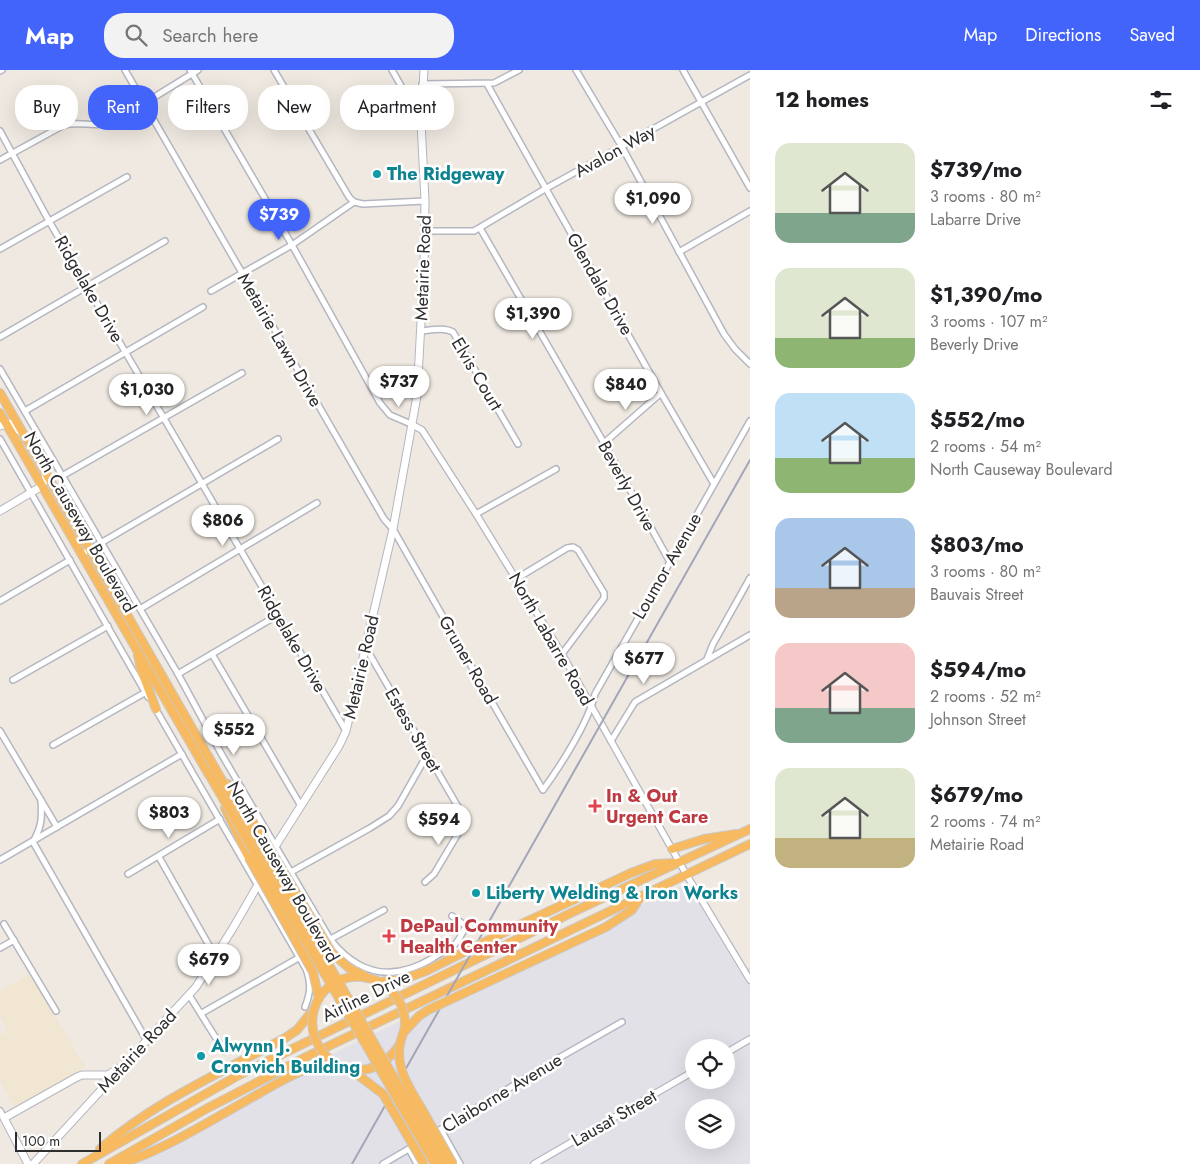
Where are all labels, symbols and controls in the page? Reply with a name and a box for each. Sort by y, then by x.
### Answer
search box [104,13,454,58]
text: Map [25,18,74,53]
icon: search [122,21,150,49]
text: Search here [162,22,258,49]
text: Map [964,22,997,48]
text: Directions [1025,22,1101,48]
text: Saved [1129,22,1175,48]
chip: Buy [15,85,78,130]
chip: Rent [88,85,158,130]
chip: Filters [168,85,248,130]
chip: New [258,85,330,130]
chip: Apartment [340,85,454,130]
text: 12 homes [775,85,869,115]
icon: filters [1147,86,1175,114]
street label: Avalon Way [570,118,660,184]
text: $739/mo [930,155,1022,185]
place label: The Ridgeway [387,161,505,187]
icon: home [815,163,875,223]
marker: The Ridgeway [371,168,383,180]
pin: $1,090 [612,182,694,225]
text: 3 rooms · 80 m² [930,185,1041,208]
text: $1,090 [625,187,681,210]
pin: $739 [249,198,309,241]
text: $739 [259,203,299,226]
text: Labarre Drive [930,208,1021,231]
street label: Metairie Road [408,215,438,321]
street label: Glendale Drive [560,228,640,340]
street label: Ridgelake Drive [48,231,130,347]
street label: Metairie Lawn Drive [231,268,329,412]
text: $1,390/mo [930,280,1042,310]
icon: home [815,288,875,348]
pin: $1,390 [492,298,574,340]
text: $1,390 [506,302,560,325]
text: 3 rooms · 107 m² [930,310,1048,333]
street label: Elvis Court [445,332,509,416]
text: Beverly Drive [930,333,1019,356]
pin: $737 [369,366,429,408]
pin: $840 [596,368,656,411]
text: $737 [380,370,418,393]
text: $840 [605,373,647,396]
pin: $1,030 [106,374,188,416]
text: $1,030 [120,378,174,401]
text: $552/mo [930,405,1025,435]
icon: home [815,413,875,473]
street label: North Causeway Boulevard [17,427,143,617]
text: 2 rooms · 54 m² [930,435,1041,458]
street label: Beverly Drive [591,436,663,536]
text: North Causeway Boulevard [930,458,1113,481]
pin: $806 [193,504,253,547]
street label: Loumor Avenue [626,508,708,624]
text: $806 [202,509,244,532]
text: $803/mo [930,530,1024,560]
icon: home [815,538,875,598]
text: 3 rooms · 80 m² [930,560,1041,583]
street label: North Labarre Road [502,567,600,711]
street label: Ridgelake Drive [251,581,333,697]
text: Bauvais Street [930,583,1023,606]
street label: Gruner Road [432,611,504,709]
street label: Metairie Road [336,613,386,721]
pin: $677 [614,642,674,685]
text: $677 [624,647,664,670]
text: $594/mo [930,655,1026,685]
icon: home [815,663,875,723]
street label: Estess Street [378,683,448,778]
text: 2 rooms · 52 m² [930,685,1041,708]
text: Johnson Street [930,708,1026,731]
pin: $552 [204,714,264,756]
text: $552 [213,718,255,741]
street label: North Causeway Boulevard [220,777,346,967]
text: $679/mo [930,780,1023,810]
place label: In & Out Urgent Care [606,783,708,830]
icon: home [815,788,875,848]
pin: $803 [139,796,199,839]
marker: In & Out Urgent Care [588,799,602,813]
text: $803 [149,801,189,824]
pin: $594 [409,804,469,846]
text: $594 [418,808,460,831]
text: 2 rooms · 74 m² [930,810,1041,833]
text: Metairie Road [930,833,1024,856]
place label: Liberty Welding & Iron Works [486,880,738,906]
marker: Liberty Welding & Iron Works [470,887,482,899]
place label: DePaul Community Health Center [400,913,559,960]
marker: DePaul Community Health Center [382,929,396,943]
pin: $679 [179,944,239,986]
text: $679 [188,948,230,971]
street label: Airline Drive [317,963,415,1029]
street label: Metairie Road [91,1003,183,1099]
place label: Alwynn J. Cronvich Building [210,1033,360,1080]
map controls [685,1039,735,1149]
button: locate [685,1039,735,1089]
street label: Claiborne Avenue [437,1047,567,1139]
marker: Alwynn J. Cronvich Building [195,1050,207,1062]
street label: Lausat Street [566,1083,662,1153]
button: layers [685,1099,735,1149]
scale bar [15,1129,101,1152]
text: 100 m [22,1131,60,1151]

